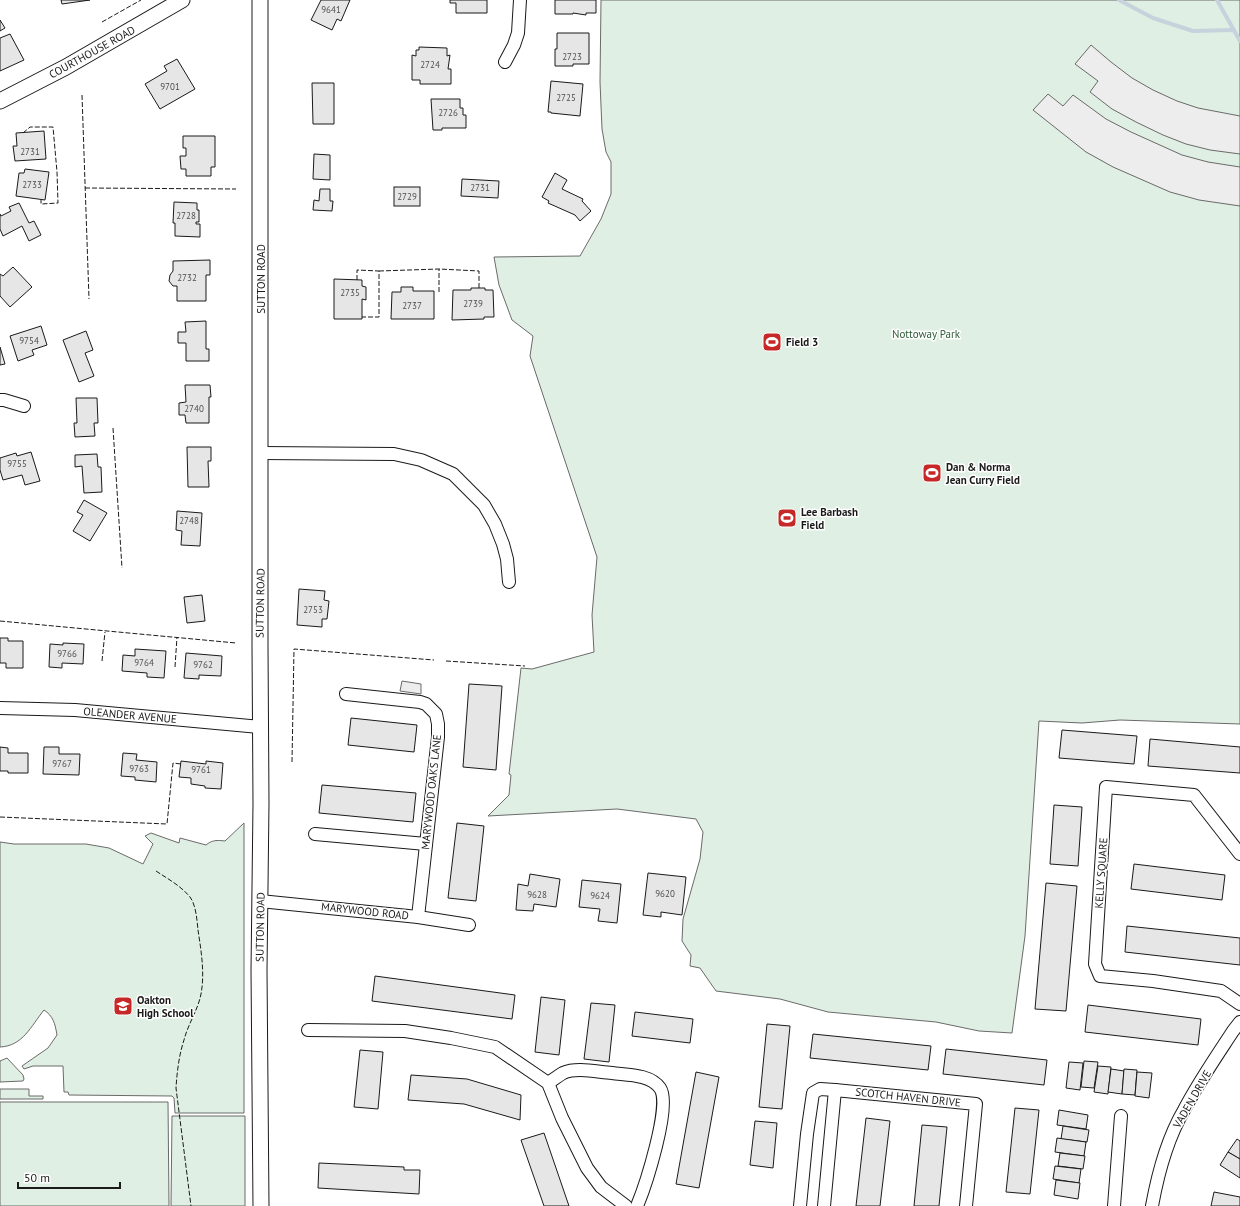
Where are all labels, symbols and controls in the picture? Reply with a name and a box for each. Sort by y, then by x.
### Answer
house number: 9641 [321,4,341,15]
street label: COURTHOUSE ROAD [46,23,138,81]
house number: 2723 [562,51,582,62]
house number: 2724 [420,59,440,70]
house number: 9701 [160,81,180,92]
house number: 2725 [556,92,576,103]
house number: 2726 [438,107,458,118]
house number: 2731 [20,146,40,157]
house number: 2733 [22,179,42,190]
house number: 2731 [470,182,490,193]
house number: 2729 [397,191,417,202]
house number: 2728 [176,210,196,221]
street label: SUTTON ROAD [254,244,268,314]
house number: 2732 [177,272,197,283]
house number: 2735 [340,287,360,298]
house number: 2739 [463,298,483,309]
house number: 2737 [402,300,422,311]
park label: Nottoway Park [892,327,961,341]
sports icon: Field 3 [761,331,783,353]
house number: 9754 [19,335,39,346]
place label: Field 3 [786,335,818,349]
house number: 2740 [184,403,204,414]
house number: 9755 [7,458,27,469]
place label: Dan & Norma Jean Curry Field [945,460,1020,487]
sports icon: Dan & Norma Jean Curry Field [921,462,943,484]
place label: Lee Barbash Field [801,505,858,532]
sports icon: Lee Barbash Field [776,507,798,529]
house number: 2748 [179,515,199,526]
street label: SUTTON ROAD [252,568,268,638]
house number: 2753 [303,604,323,615]
house number: 9766 [57,648,77,659]
house number: 9764 [134,657,154,668]
house number: 9762 [193,659,213,670]
street label: OLEANDER AVENUE [83,704,177,726]
street label: MARYWOOD OAKS LANE [418,734,444,850]
house number: 9767 [52,758,72,769]
house number: 9763 [129,763,149,774]
house number: 9761 [191,764,211,775]
street label: KELLY SQUARE [1092,837,1110,909]
house number: 9620 [655,888,675,899]
house number: 9628 [527,889,547,900]
house number: 9624 [590,890,610,901]
street label: SUTTON ROAD [252,892,268,962]
street label: MARYWOOD ROAD [320,899,410,923]
place label: Oakton High School [137,993,194,1020]
school or university icon: Oakton High School [112,995,134,1017]
street label: VADEN DRIVE [1169,1067,1214,1131]
street label: SCOTCH HAVEN DRIVE [855,1085,962,1110]
scale bar [18,1164,120,1190]
text: 50 m [24,1170,50,1185]

